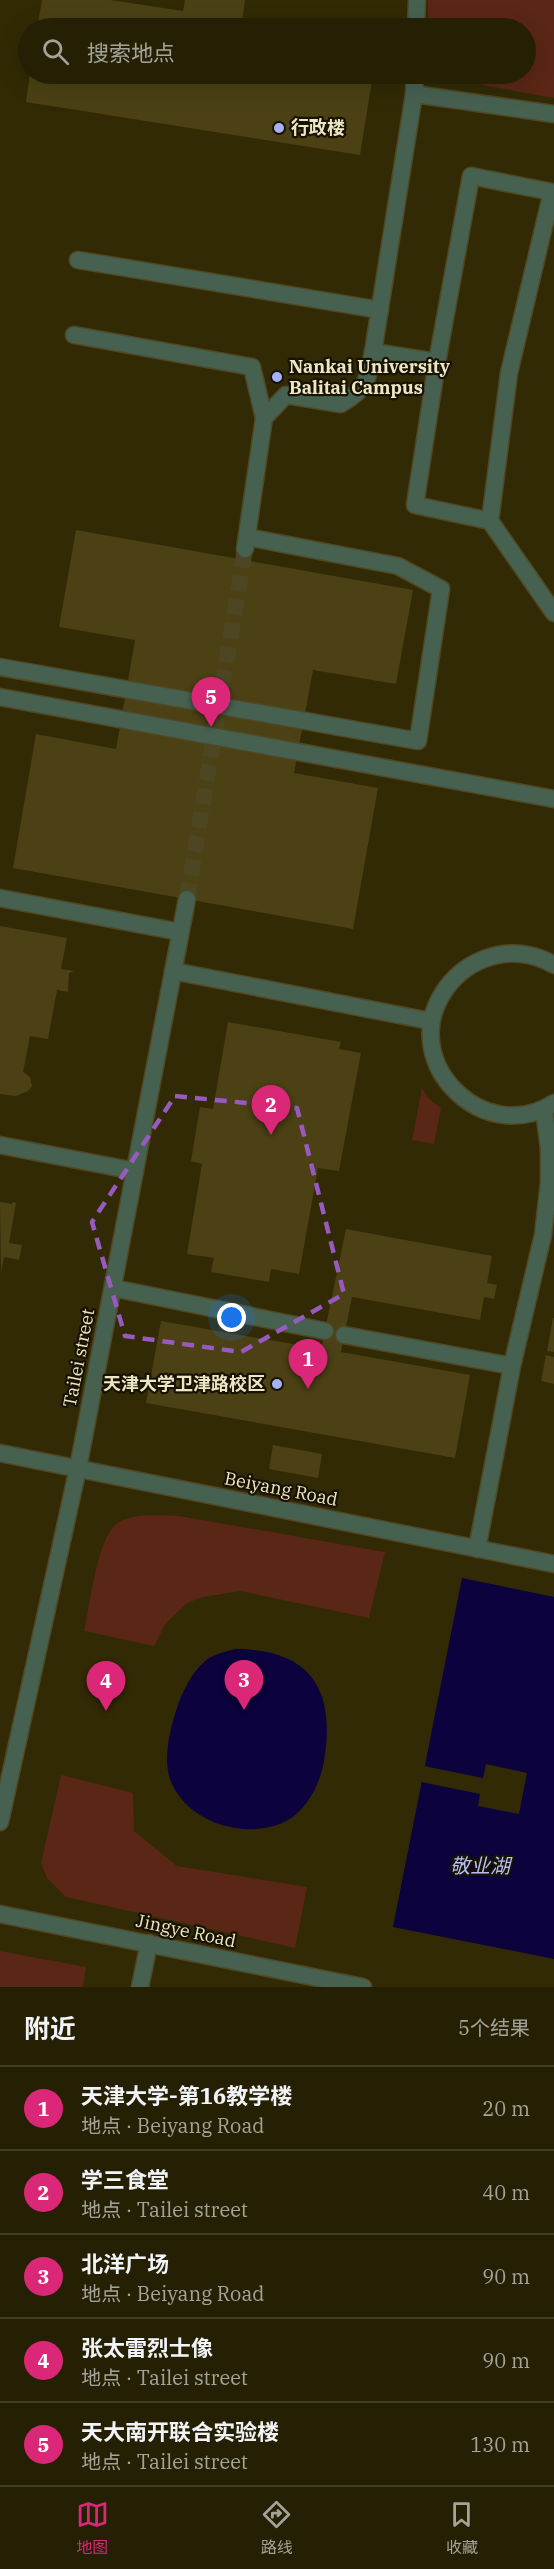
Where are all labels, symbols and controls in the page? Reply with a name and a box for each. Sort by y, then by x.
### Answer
search box [18,18,536,84]
icon: search [39,35,72,68]
text: 搜索地点 [87,38,175,67]
place label: 行政楼 [291,116,345,139]
marker: 行政楼 [272,121,286,135]
place label: Nankai University Balitai Campus [289,355,451,399]
marker: Nankai University Balitai Campus [270,370,284,384]
pin: 5 [192,678,230,727]
pin: 2 [252,1086,290,1135]
your location [217,1303,246,1332]
street label: Tailei street [58,1307,99,1409]
pin: 1 [288,1340,328,1389]
place label: 天津大学卫津路校区 [103,1372,265,1395]
marker: 天津大学卫津路校区 [270,1377,284,1391]
street label: Beiyang Road [222,1466,340,1511]
pin: 3 [224,1660,264,1710]
pin: 4 [86,1662,126,1711]
water label: 敬业湖 [450,1852,513,1879]
street label: Jingye Road [134,1909,238,1952]
text: 附近 [24,2011,76,2045]
text: 5个结果 [458,2014,530,2041]
text: 天津大学-第16教学楼 [81,2081,292,2110]
text: 1 [38,2095,50,2122]
text: 20 m [482,2095,530,2122]
text: 地点 · Beiyang Road [81,2112,265,2139]
text: 学三食堂 [81,2165,169,2194]
text: 2 [38,2179,50,2206]
text: 40 m [482,2179,530,2206]
text: 地点 · Tailei street [81,2196,248,2223]
text: 北洋广场 [81,2249,169,2278]
text: 3 [38,2263,50,2290]
text: 90 m [482,2263,530,2290]
text: 地点 · Beiyang Road [81,2280,265,2307]
text: 张太雷烈士像 [81,2333,213,2362]
text: 4 [38,2347,50,2374]
text: 90 m [482,2347,530,2374]
text: 地点 · Tailei street [81,2364,248,2391]
text: 天大南开联合实验楼 [81,2417,279,2446]
text: 5 [38,2431,50,2458]
text: 130 m [470,2431,530,2458]
text: 地点 · Tailei street [81,2448,248,2475]
tab: 地图 [76,2498,109,2558]
tab: 路线 [260,2498,293,2558]
tab: 收藏 [445,2498,478,2558]

